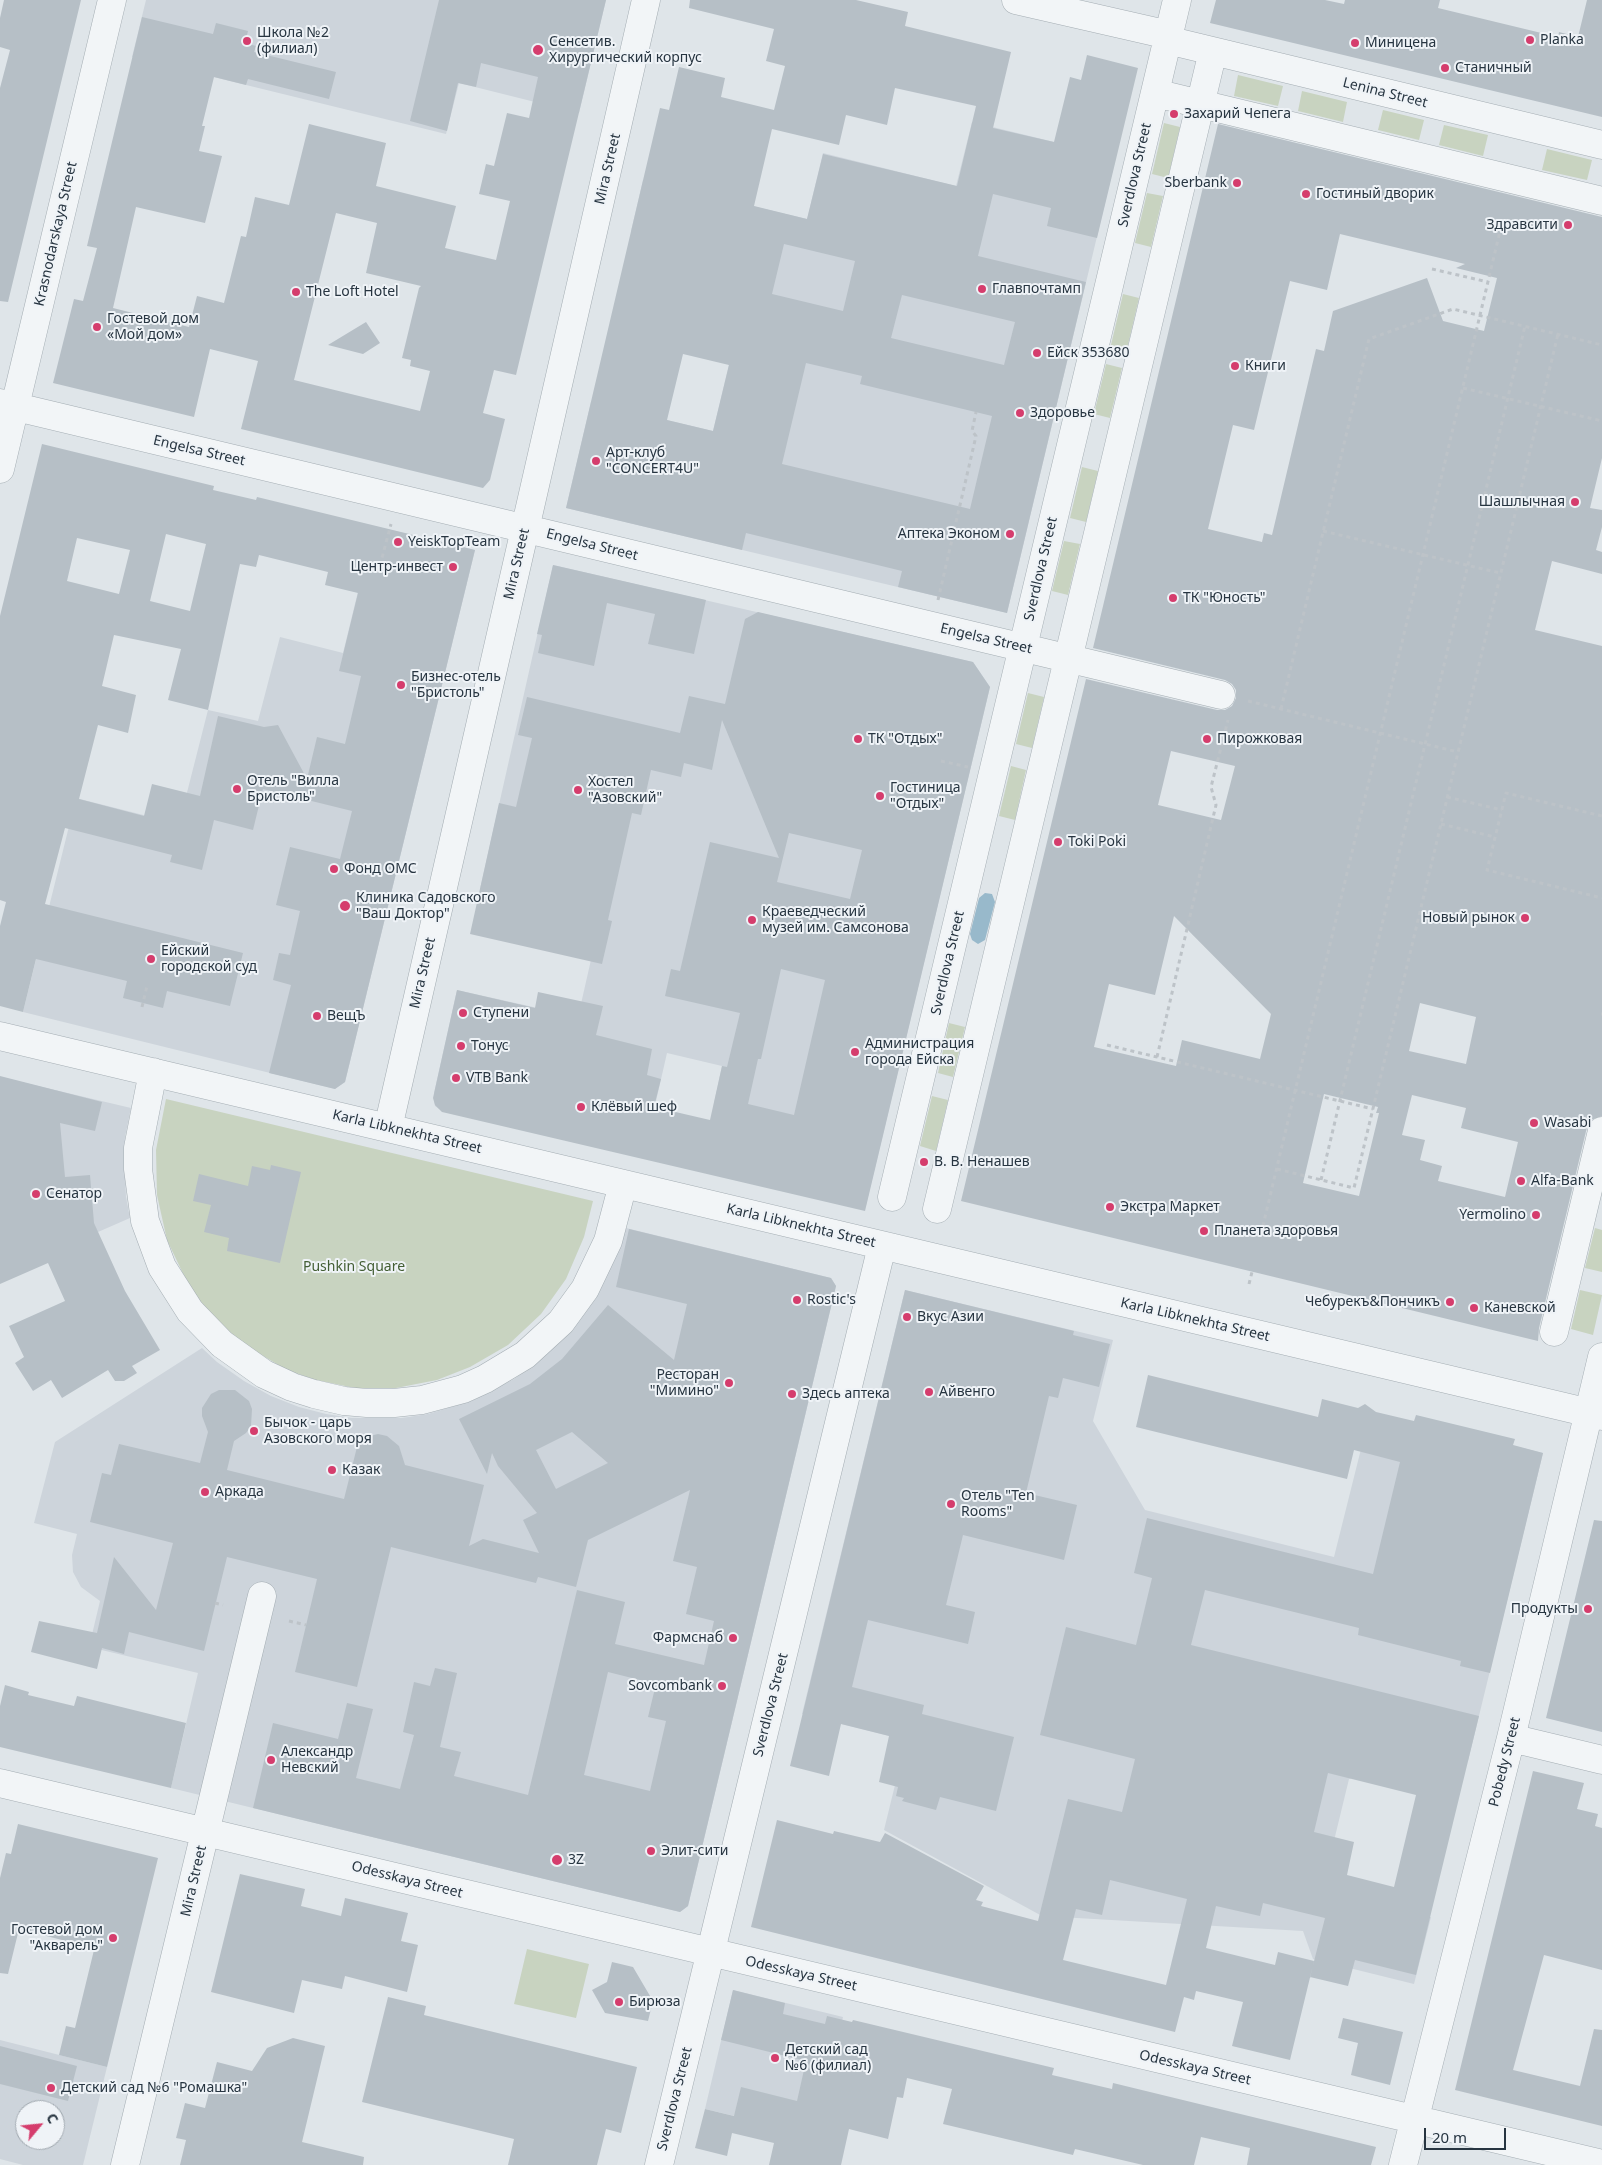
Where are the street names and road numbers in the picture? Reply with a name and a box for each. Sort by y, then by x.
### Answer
street label: Lenina Street [1341,74,1429,112]
street label: Sverdlova Street [1115,121,1155,229]
street label: Mira Street [592,132,624,206]
street label: Krasnodarskaya Street [31,160,81,308]
street label: Engelsa Street [151,432,247,470]
street label: Sverdlova Street [1021,515,1061,623]
street label: Engelsa Street [544,525,640,565]
street label: Mira Street [501,527,533,601]
street label: Engelsa Street [938,620,1034,658]
street label: Sverdlova Street [928,909,968,1017]
street label: Mira Street [407,936,439,1010]
street label: Karla Libknekhta Street [331,1107,483,1157]
street label: Karla Libknekhta Street [725,1201,877,1251]
street label: Karla Libknekhta Street [1119,1295,1271,1345]
street label: Sverdlova Street [750,1651,792,1759]
street label: Pobedy Street [1486,1715,1524,1809]
street label: Mira Street [178,1844,210,1918]
street label: Odesskaya Street [350,1858,464,1902]
street label: Odesskaya Street [744,1953,858,1995]
street label: Sverdlova Street [654,2045,696,2153]
street label: Odesskaya Street [1138,2047,1252,2089]

